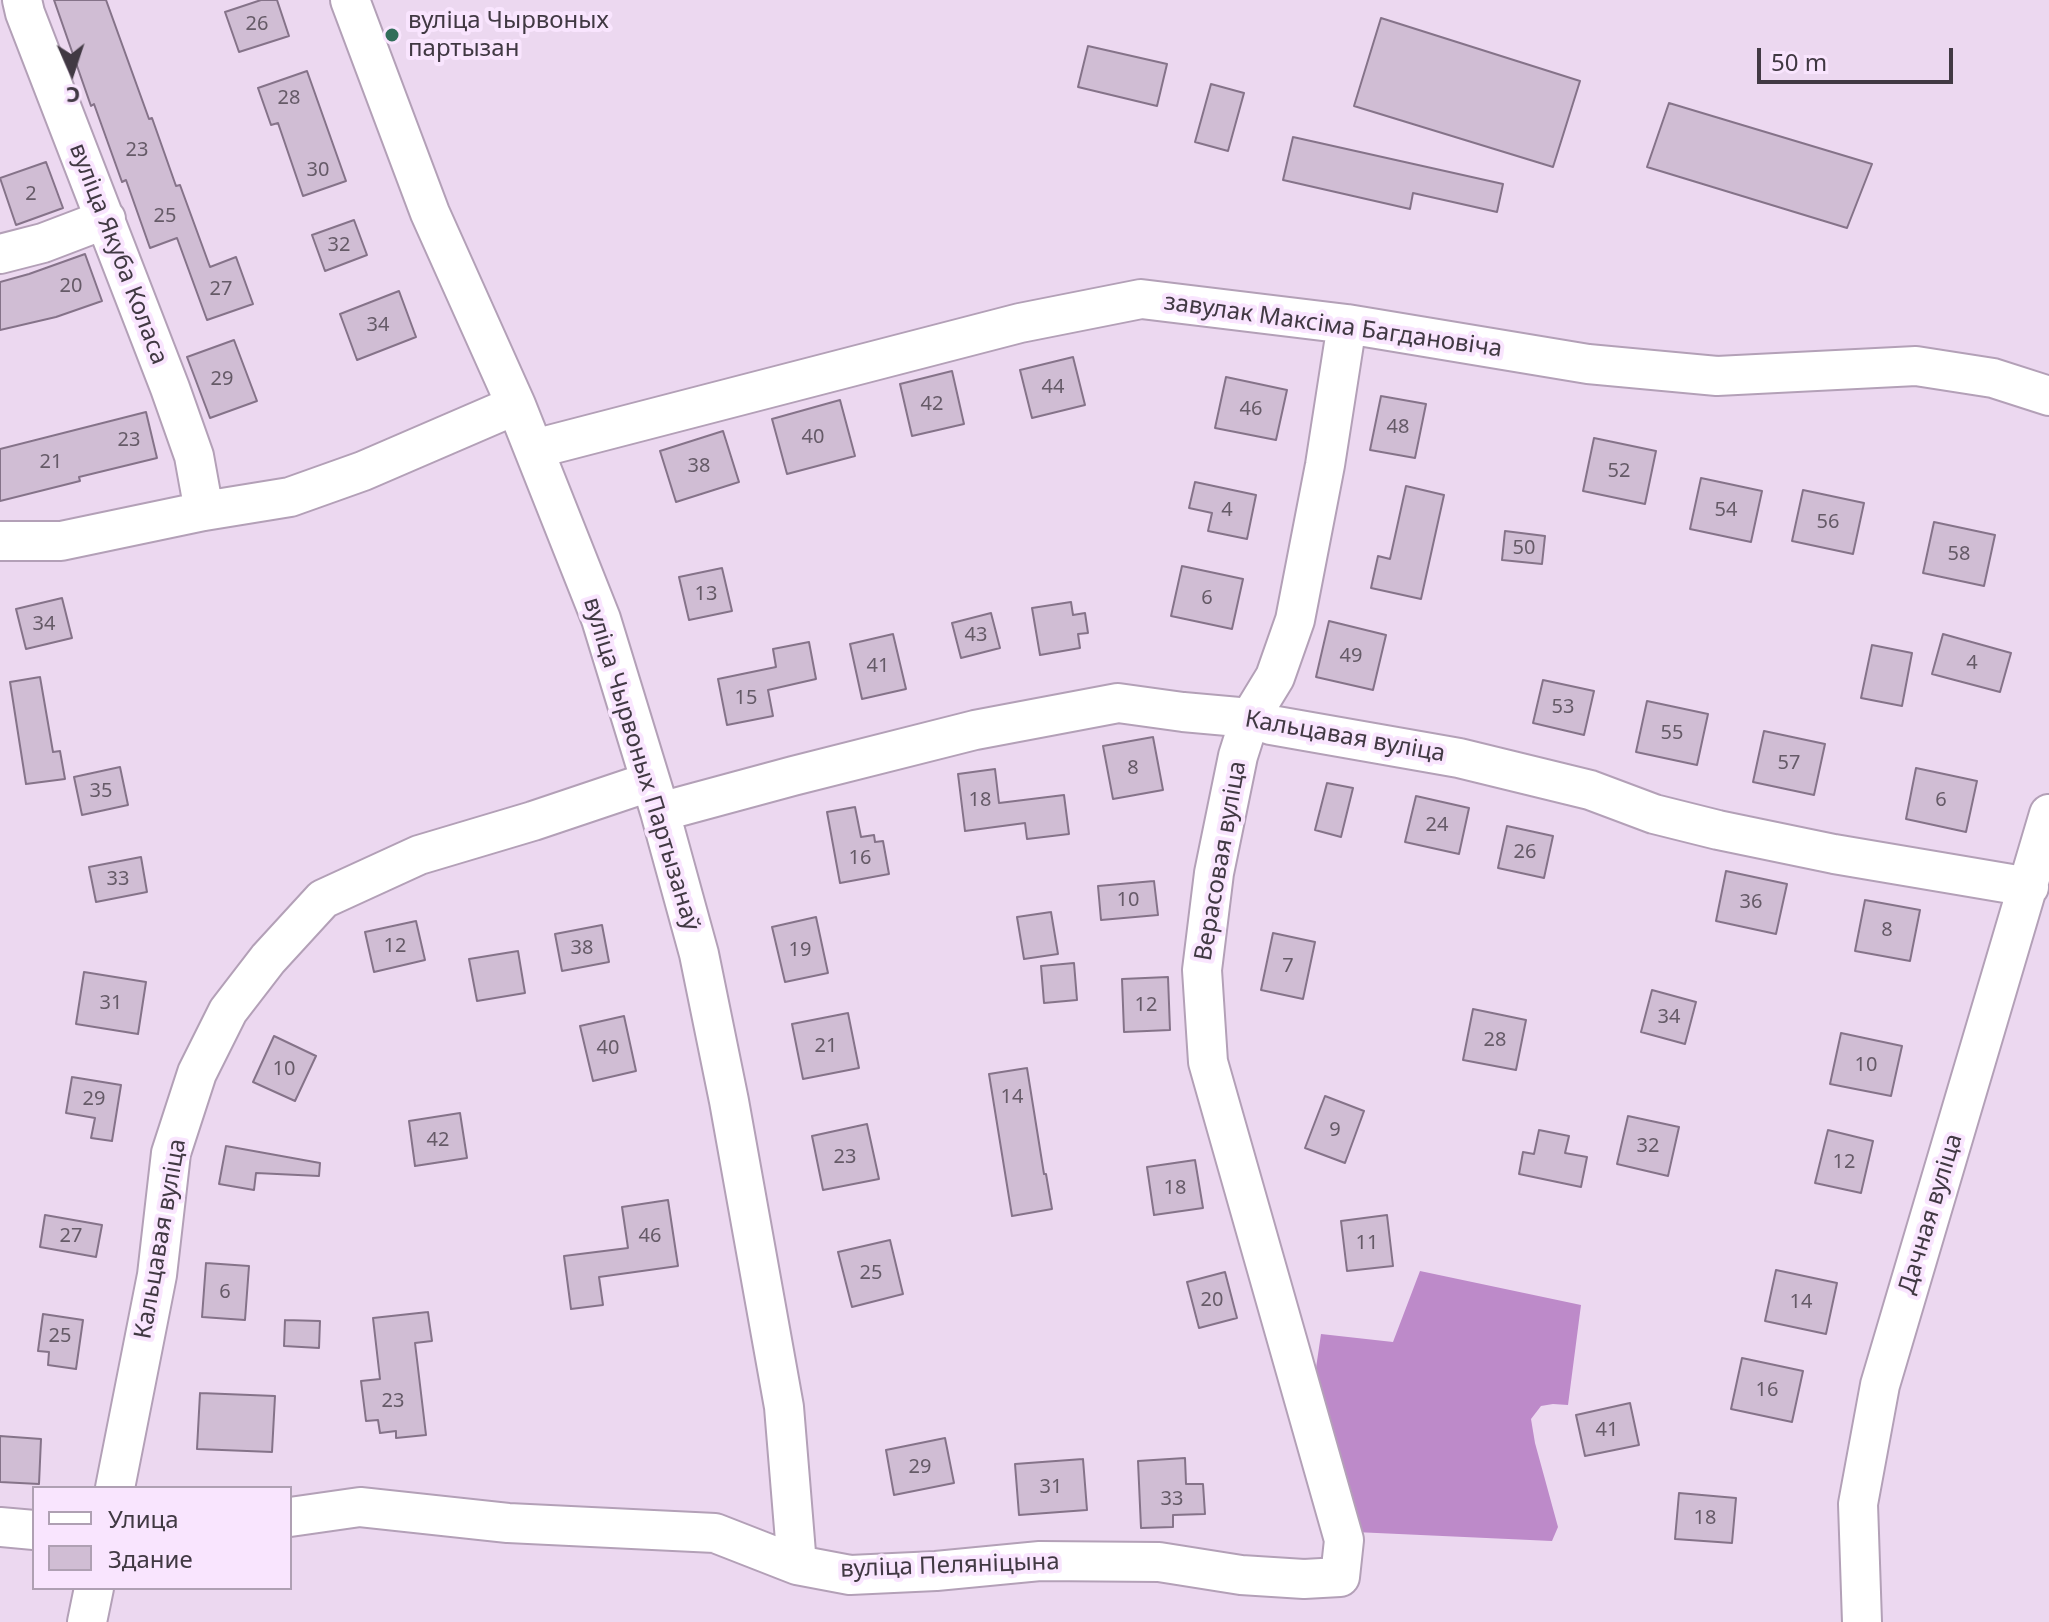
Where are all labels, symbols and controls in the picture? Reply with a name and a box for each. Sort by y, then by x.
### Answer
place label: вуліца Чырвоных партызан [408,7,609,63]
house number: 26 [246,12,268,36]
marker: вуліца Чырвоных партызан [383,26,401,44]
north arrow [32,32,112,112]
scale bar [1761,32,1957,82]
text: 50 m [1771,45,1827,78]
text: С [65,81,81,111]
house number: 28 [278,86,300,110]
house number: 23 [126,138,148,162]
street label: вуліца Якуба Коласа [63,139,173,369]
house number: 30 [307,158,329,182]
house number: 2 [25,182,37,206]
house number: 25 [154,204,176,228]
house number: 32 [328,233,350,257]
house number: 20 [60,274,82,298]
house number: 27 [210,277,232,301]
street label: завулак Максіма Багдановіча [1162,288,1504,364]
house number: 34 [367,313,389,337]
house number: 29 [211,367,233,391]
house number: 44 [1042,375,1064,399]
house number: 42 [921,392,943,416]
house number: 46 [1240,397,1262,421]
house number: 48 [1387,415,1409,439]
house number: 40 [802,425,824,449]
house number: 23 [118,428,140,452]
house number: 21 [40,450,62,474]
house number: 38 [688,454,710,478]
house number: 52 [1608,459,1630,483]
house number: 4 [1221,498,1233,522]
house number: 54 [1715,498,1737,522]
house number: 56 [1817,510,1839,534]
house number: 50 [1513,536,1535,560]
house number: 58 [1948,542,1970,566]
house number: 13 [695,582,717,606]
house number: 6 [1201,586,1213,610]
street label: вуліца Чырвоных Партызанаў [577,594,705,934]
house number: 34 [33,612,55,636]
house number: 43 [965,623,987,647]
house number: 49 [1340,644,1362,668]
house number: 4 [1966,651,1978,675]
house number: 41 [867,654,889,678]
house number: 15 [735,686,757,710]
house number: 53 [1552,695,1574,719]
street label: Кальцавая вуліца [1243,705,1447,769]
house number: 55 [1661,721,1683,745]
house number: 57 [1778,751,1800,775]
house number: 8 [1127,756,1139,780]
street label: Верасовая вуліца [1189,759,1253,963]
house number: 35 [90,779,112,803]
house number: 18 [969,788,991,812]
house number: 6 [1935,788,1947,812]
house number: 24 [1426,813,1448,837]
house number: 26 [1514,840,1536,864]
house number: 16 [849,846,871,870]
house number: 33 [107,867,129,891]
house number: 10 [1117,888,1139,912]
house number: 36 [1740,890,1762,914]
house number: 8 [1881,918,1893,942]
house number: 12 [384,934,406,958]
house number: 38 [571,936,593,960]
house number: 19 [789,938,811,962]
house number: 7 [1282,954,1294,978]
house number: 31 [100,991,122,1015]
house number: 12 [1135,993,1157,1017]
house number: 34 [1658,1005,1680,1029]
house number: 28 [1484,1028,1506,1052]
house number: 21 [815,1034,837,1058]
house number: 40 [597,1036,619,1060]
house number: 10 [1855,1053,1877,1077]
house number: 10 [273,1057,295,1081]
house number: 14 [1001,1085,1023,1109]
house number: 29 [83,1087,105,1111]
house number: 9 [1329,1118,1341,1142]
house number: 42 [427,1128,449,1152]
street label: Дачная вуліца [1893,1131,1969,1297]
house number: 32 [1637,1134,1659,1158]
street label: Кальцавая вуліца [129,1137,193,1341]
house number: 23 [834,1145,856,1169]
house number: 12 [1833,1150,1855,1174]
house number: 18 [1164,1176,1186,1200]
house number: 27 [60,1224,82,1248]
house number: 46 [639,1224,661,1248]
house number: 11 [1356,1231,1378,1255]
house number: 25 [860,1261,882,1285]
house number: 6 [219,1280,231,1304]
house number: 20 [1201,1288,1223,1312]
house number: 14 [1790,1290,1812,1314]
house number: 25 [49,1324,71,1348]
house number: 16 [1756,1378,1778,1402]
house number: 23 [382,1389,404,1413]
house number: 41 [1596,1418,1618,1442]
house number: 29 [909,1455,931,1479]
house number: 31 [1040,1475,1062,1499]
legend [32,1486,292,1590]
house number: 33 [1161,1487,1183,1511]
text: Улица [108,1502,179,1535]
house number: 18 [1694,1506,1716,1530]
text: Здание [108,1542,193,1575]
street label: вуліца Пеляніцына [840,1548,1060,1584]

